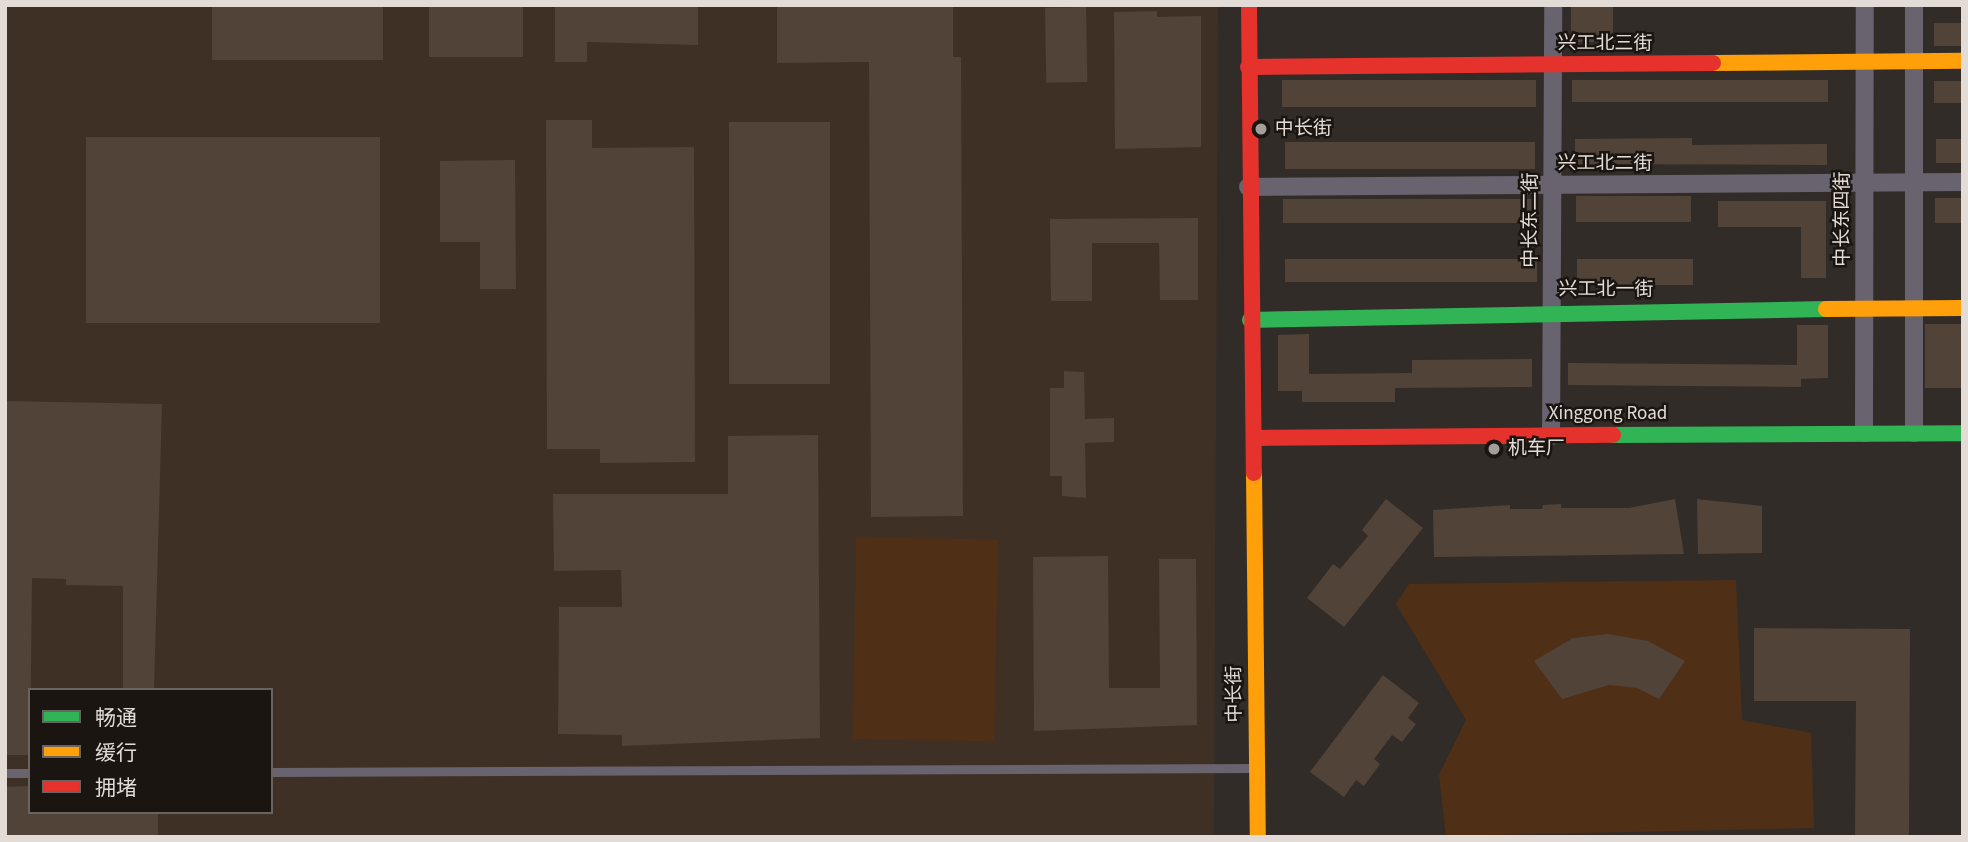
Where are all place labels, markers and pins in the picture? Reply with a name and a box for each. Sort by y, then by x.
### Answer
place label: 中长街 [1275,118,1332,140]
marker: 中长街 [1253,121,1269,137]
place label: 机车厂 [1508,438,1565,460]
marker: 机车厂 [1486,441,1502,457]

